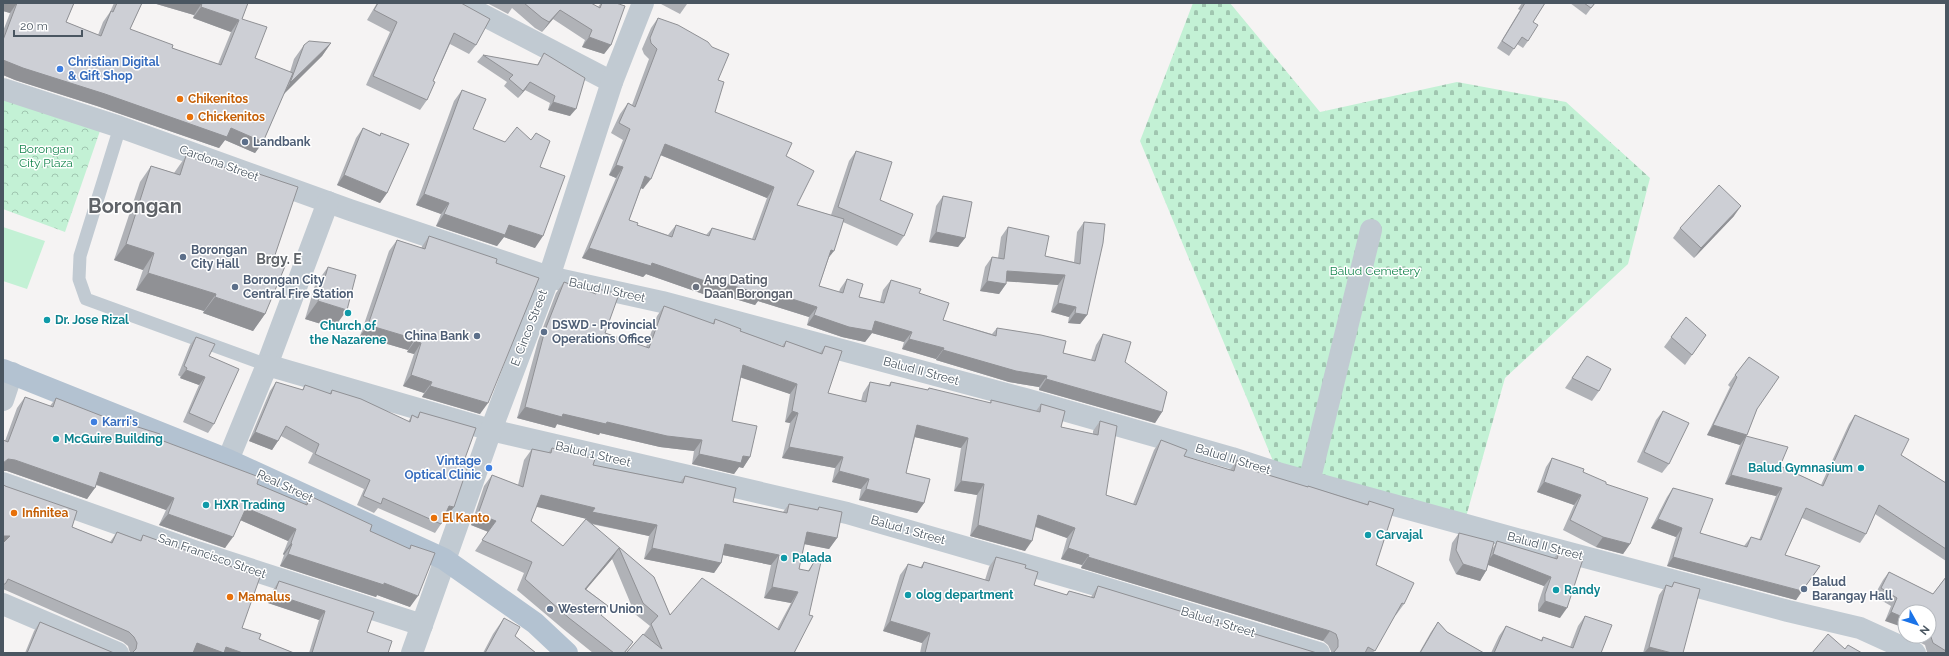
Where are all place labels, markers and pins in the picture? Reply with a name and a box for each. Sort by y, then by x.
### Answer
place label: Christian Digital & Gift Shop [68,55,160,83]
marker: Christian Digital & Gift Shop [55,64,65,74]
place label: Chikenitos [188,92,248,106]
marker: Chikenitos [175,94,185,104]
place label: Chickenitos [198,110,265,124]
marker: Chickenitos [185,112,195,122]
place label: Landbank [253,135,311,149]
marker: Landbank [240,137,250,147]
place label: Borongan City Hall [191,243,247,271]
marker: Borongan City Hall [178,252,188,262]
place label: Borongan City Central Fire Station [243,273,354,301]
place label: Ang Dating Daan Borongan [704,273,793,301]
marker: Borongan City Central Fire Station [230,282,240,292]
marker: Ang Dating Daan Borongan [691,282,701,292]
marker: Church of the Nazarene [343,308,353,318]
place label: Dr. Jose Rizal [55,313,129,327]
marker: Dr. Jose Rizal [42,315,52,325]
place label: DSWD - Provincial Operations Office [552,318,656,346]
place label: Church of the Nazarene [310,319,386,347]
marker: DSWD - Provincial Operations Office [539,327,549,337]
place label: China Bank [404,329,469,343]
marker: China Bank [472,331,482,341]
place label: Karri's [102,415,138,429]
marker: Karri's [89,417,99,427]
place label: McGuire Building [64,432,163,446]
marker: McGuire Building [51,434,61,444]
place label: Vintage Optical Clinic [405,454,481,482]
place label: Balud Gymnasium [1748,461,1853,475]
marker: Vintage Optical Clinic [484,463,494,473]
marker: Balud Gymnasium [1856,463,1866,473]
place label: HXR Trading [214,498,285,512]
marker: HXR Trading [201,500,211,510]
place label: Infinitea [22,506,68,520]
marker: Infinitea [9,508,19,518]
place label: El Kanto [442,511,489,525]
marker: El Kanto [429,513,439,523]
place label: Carvajal [1376,528,1423,542]
marker: Carvajal [1363,530,1373,540]
place label: Palada [792,551,832,565]
marker: Palada [779,553,789,563]
place label: Balud Barangay Hall [1812,575,1893,603]
place label: Randy [1564,583,1601,597]
marker: Balud Barangay Hall [1799,584,1809,594]
marker: Randy [1551,585,1561,595]
place label: olog department [916,588,1014,602]
place label: Mamalus [238,590,290,604]
marker: olog department [903,590,913,600]
marker: Mamalus [225,592,235,602]
place label: Western Union [558,602,643,616]
marker: Western Union [545,604,555,614]

